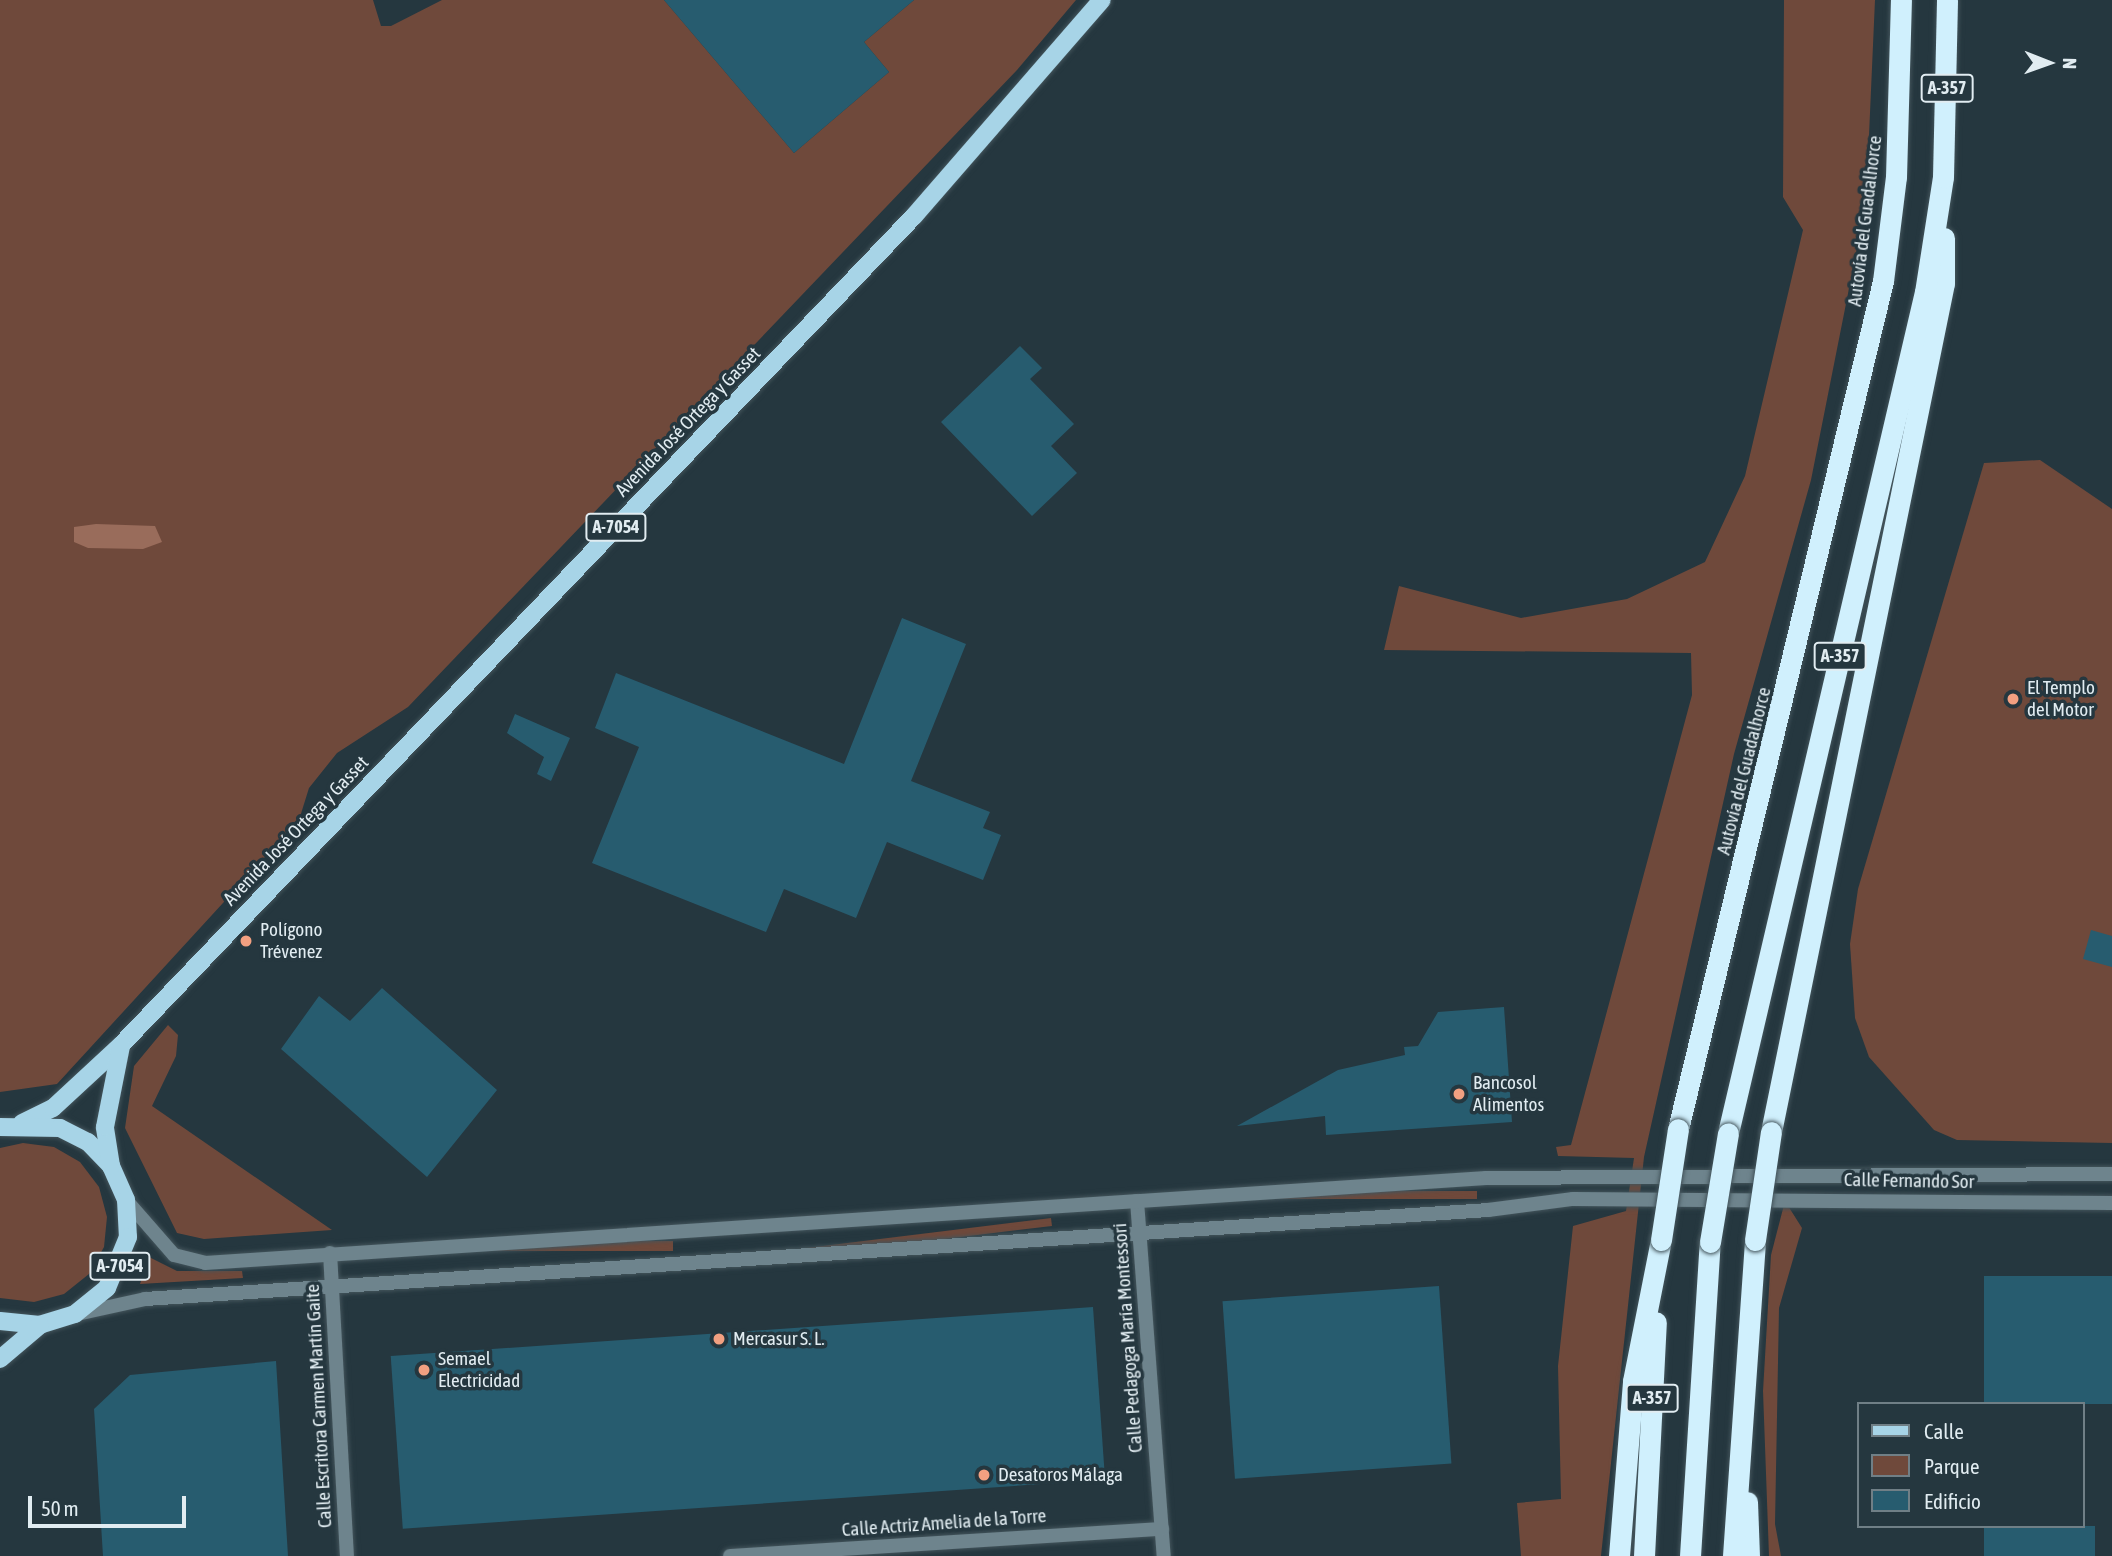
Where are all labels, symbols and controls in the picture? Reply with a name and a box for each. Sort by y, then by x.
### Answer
north arrow [2014,28,2084,98]
text: N [2059,58,2081,69]
road number: A-357 [1919,74,1975,102]
street label: Autovía del Guadalhorce [1843,134,1887,308]
street label: Avenida José Ortega y Gasset [611,342,765,502]
road number: A-7054 [584,512,648,542]
road number: A-357 [1812,642,1868,670]
place label: El Templo del Motor [2027,677,2095,721]
street label: Autovía del Guadalhorce [1712,685,1776,857]
marker: El Templo del Motor [2005,691,2021,707]
street label: Avenida José Ortega y Gasset [219,751,373,911]
place label: Polígono Trévenez [260,919,322,963]
marker: Polígono Trévenez [238,933,254,949]
place label: Bancosol Alimentos [1473,1072,1544,1116]
marker: Bancosol Alimentos [1451,1086,1467,1102]
street label: Calle Fernando Sor [1844,1168,1974,1194]
street label: Calle Pedagoga María Montessori [1109,1222,1147,1454]
road number: A-7054 [88,1252,152,1280]
street label: Calle Escritora Carmen Martín Gaite [301,1284,337,1528]
place label: Mercasur S. L. [733,1328,825,1350]
marker: Mercasur S. L. [711,1331,727,1347]
place label: Semael Electricidad [438,1348,520,1392]
marker: Semael Electricidad [416,1362,432,1378]
road number: A-357 [1624,1384,1680,1413]
legend [1856,1402,2084,1528]
text: Calle [1924,1419,1964,1443]
text: Parque [1924,1454,1979,1478]
place label: Desatoros Málaga [998,1464,1123,1486]
marker: Desatoros Málaga [976,1467,992,1483]
scale bar [32,1482,189,1526]
text: Edificio [1924,1489,1981,1513]
text: 50 m [41,1496,79,1520]
street label: Calle Actriz Amelia de la Torre [841,1504,1047,1542]

